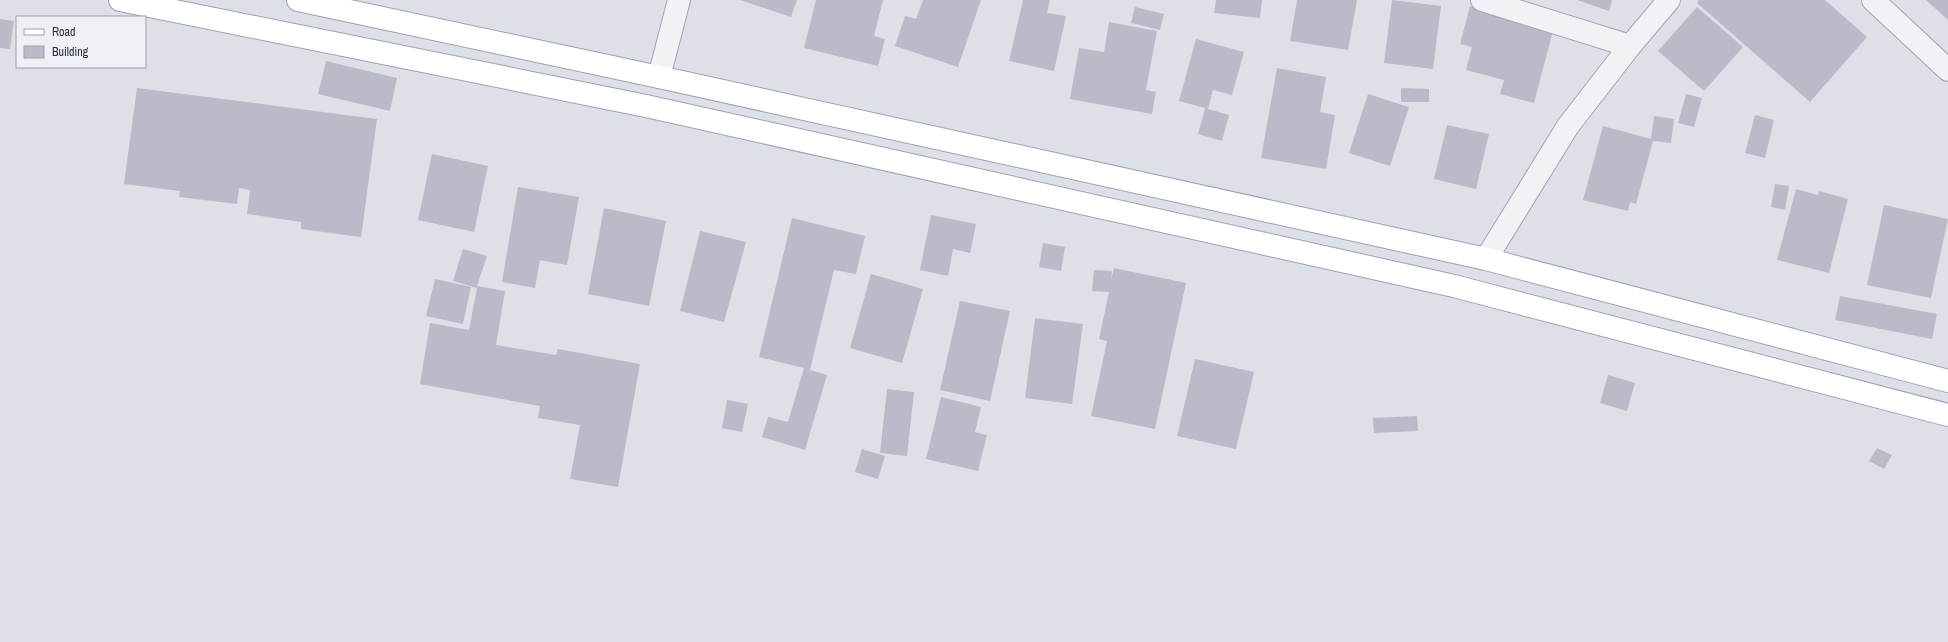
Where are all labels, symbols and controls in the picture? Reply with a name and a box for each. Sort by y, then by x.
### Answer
legend [16,16,146,68]
text: Road [52,24,76,40]
text: Building [52,44,89,60]

